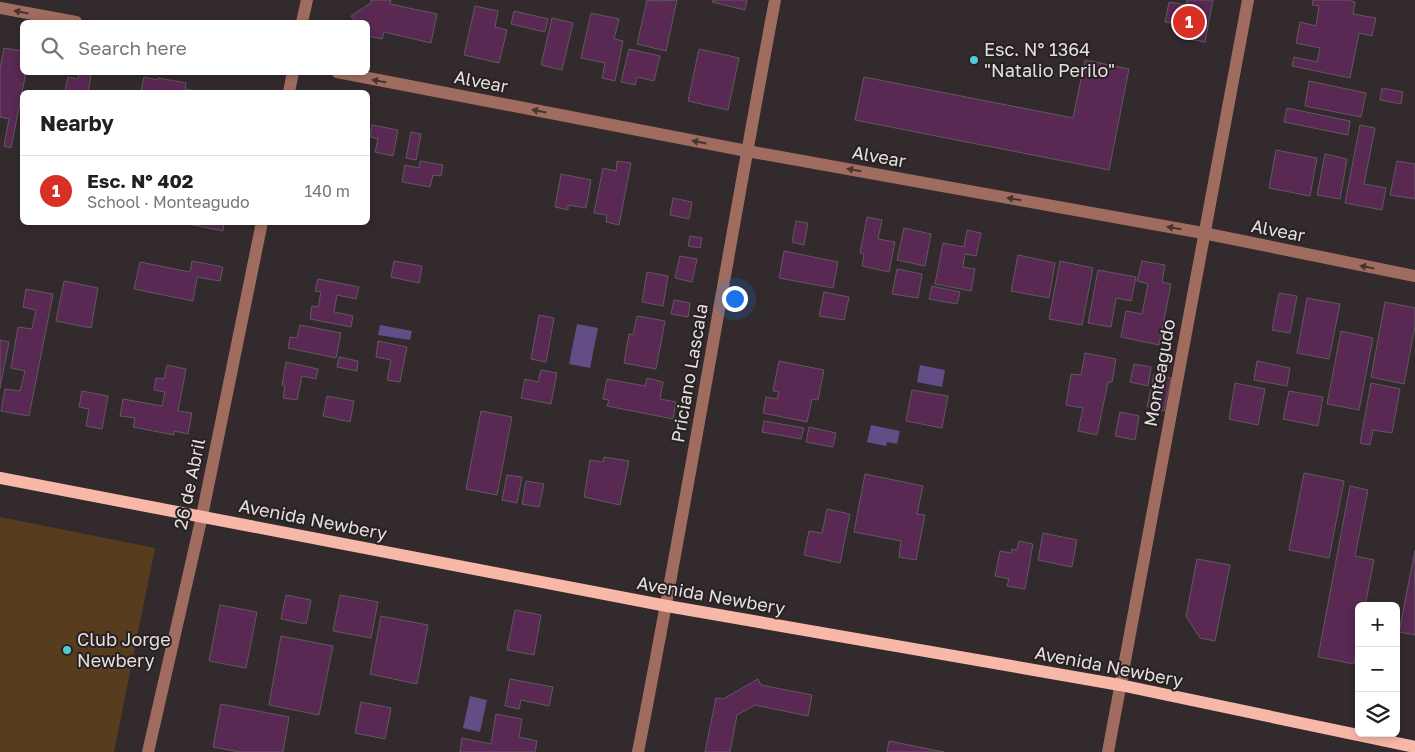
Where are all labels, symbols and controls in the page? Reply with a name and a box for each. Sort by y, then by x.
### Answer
pin: 1 [1173,3,1205,41]
one-way arrow [13,8,28,16]
search box [20,20,370,75]
icon: search [38,34,66,62]
text: Search here [78,36,187,59]
place label: Esc. N° 1364 "Natalio Perilo" [984,38,1115,81]
marker: Esc. N° 1364 "Natalio Perilo" [968,54,980,66]
street label: Alvear [452,65,510,97]
one-way arrow [371,76,387,84]
one-way arrow [531,107,547,115]
text: Nearby [40,110,114,136]
one-way arrow [691,138,706,146]
street label: Alvear [850,140,908,172]
one-way arrow [845,166,861,174]
text: Esc. N° 402 [87,169,193,192]
text: 1 [52,181,60,201]
text: 140 m [304,181,350,201]
text: School · Monteagudo [87,192,250,212]
one-way arrow [1005,195,1021,203]
street label: Alvear [1249,214,1307,246]
one-way arrow [1165,224,1181,232]
one-way arrow [1359,262,1375,270]
your location [722,286,748,312]
street label: Priciano Lascala [666,302,712,444]
street label: Monteagudo [1139,317,1179,428]
street label: 26 de Abril [169,436,209,531]
street label: Avenida Newbery [237,494,389,544]
street label: Avenida Newbery [635,571,787,619]
map controls [1355,602,1400,737]
button: + [1355,602,1400,647]
place label: Club Jorge Newbery [77,628,171,671]
street label: Avenida Newbery [1033,641,1185,691]
marker: Club Jorge Newbery [61,644,73,656]
button: − [1355,647,1400,692]
button: layers [1355,692,1400,737]

